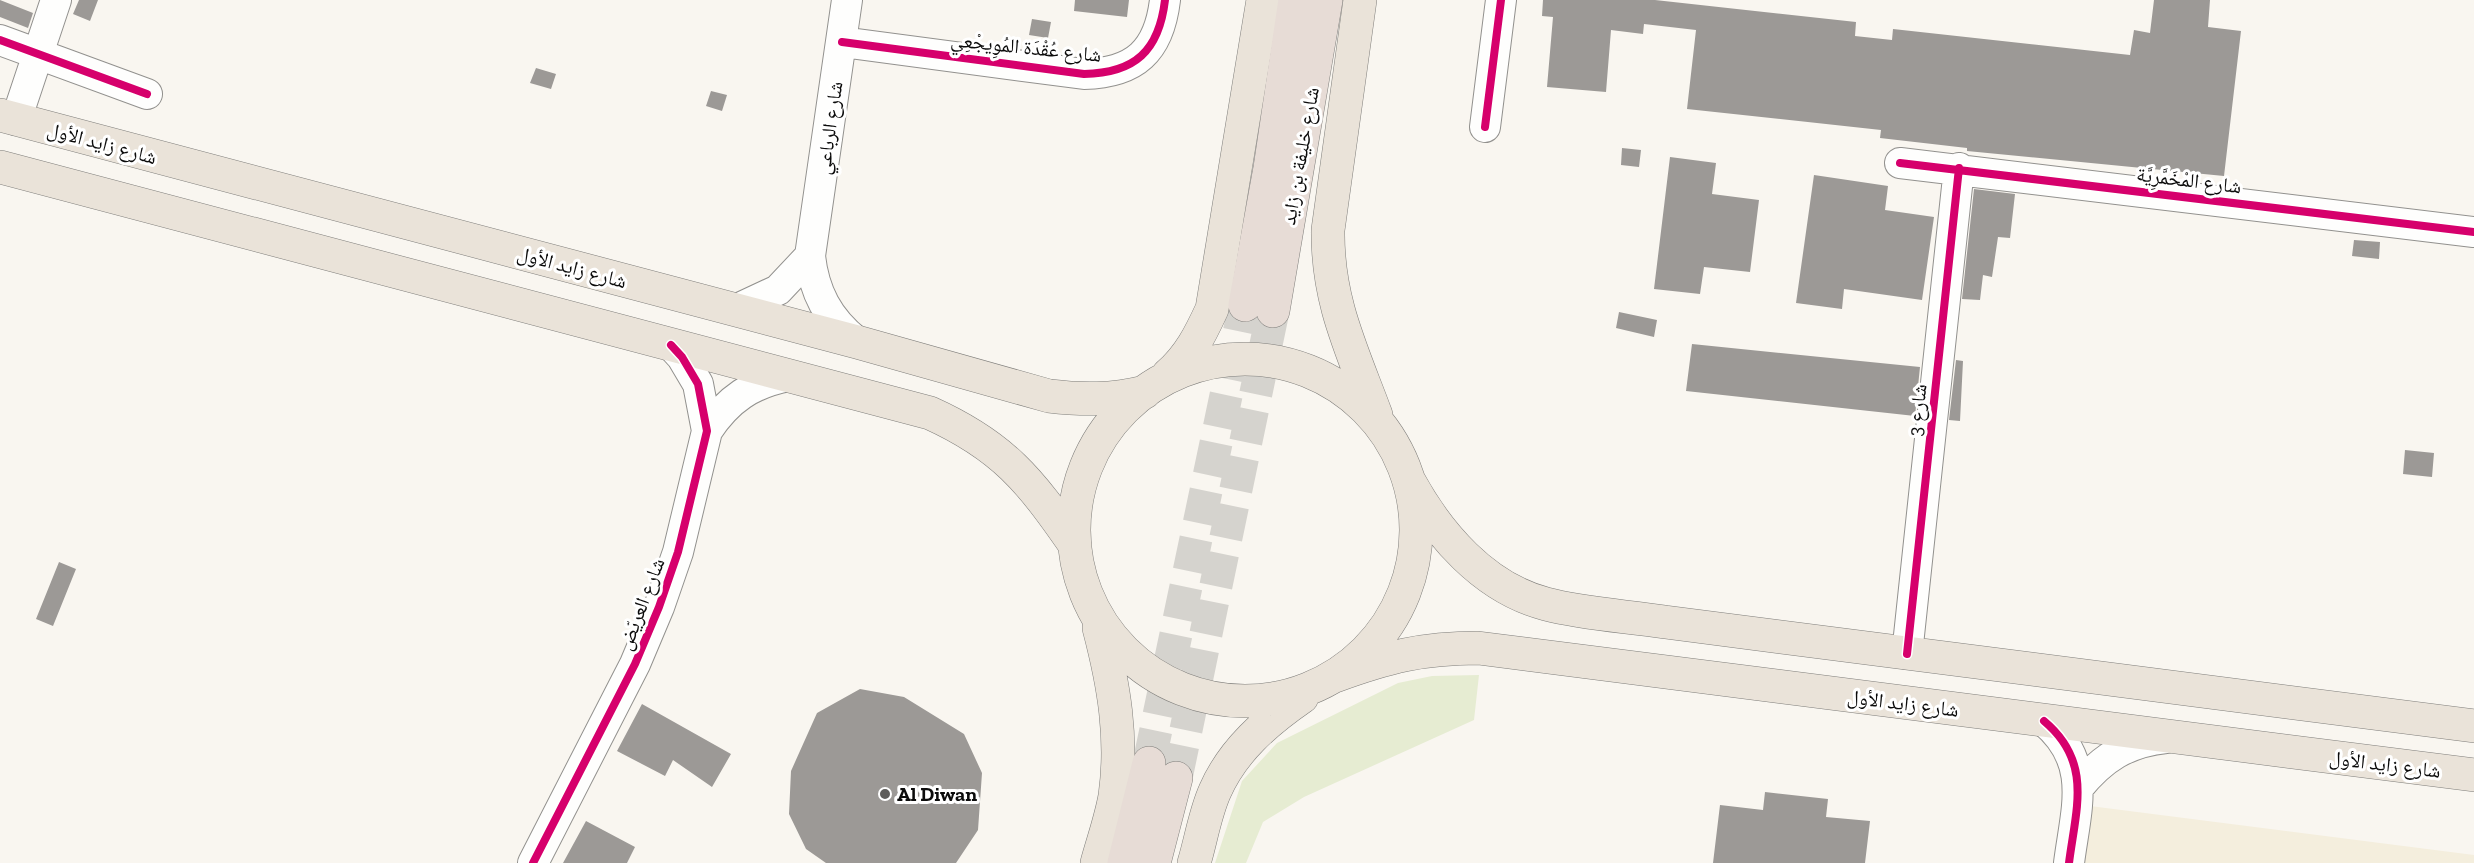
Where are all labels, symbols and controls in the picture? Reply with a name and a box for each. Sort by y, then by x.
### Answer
street label: شارع عُقْدَة المُوِيجْعِي [949,27,1103,71]
street label: شارع الرباعي [811,80,851,177]
street label: شارع خليفة بن زايد [1276,85,1325,227]
street label: شارع زايد الأول [44,117,159,170]
street label: شارع المْخَمَّرِيَّة [2135,162,2243,202]
street label: شارع زايد الأول [514,241,629,294]
street label: شارع 3 [1902,383,1933,437]
street label: شارع العريّض [612,555,670,654]
street label: شارع زايد الأول [1846,684,1960,723]
street label: شارع زايد الأول [2328,745,2442,784]
place label: Al Diwan [897,782,977,806]
marker: Al Diwan [878,787,892,801]

